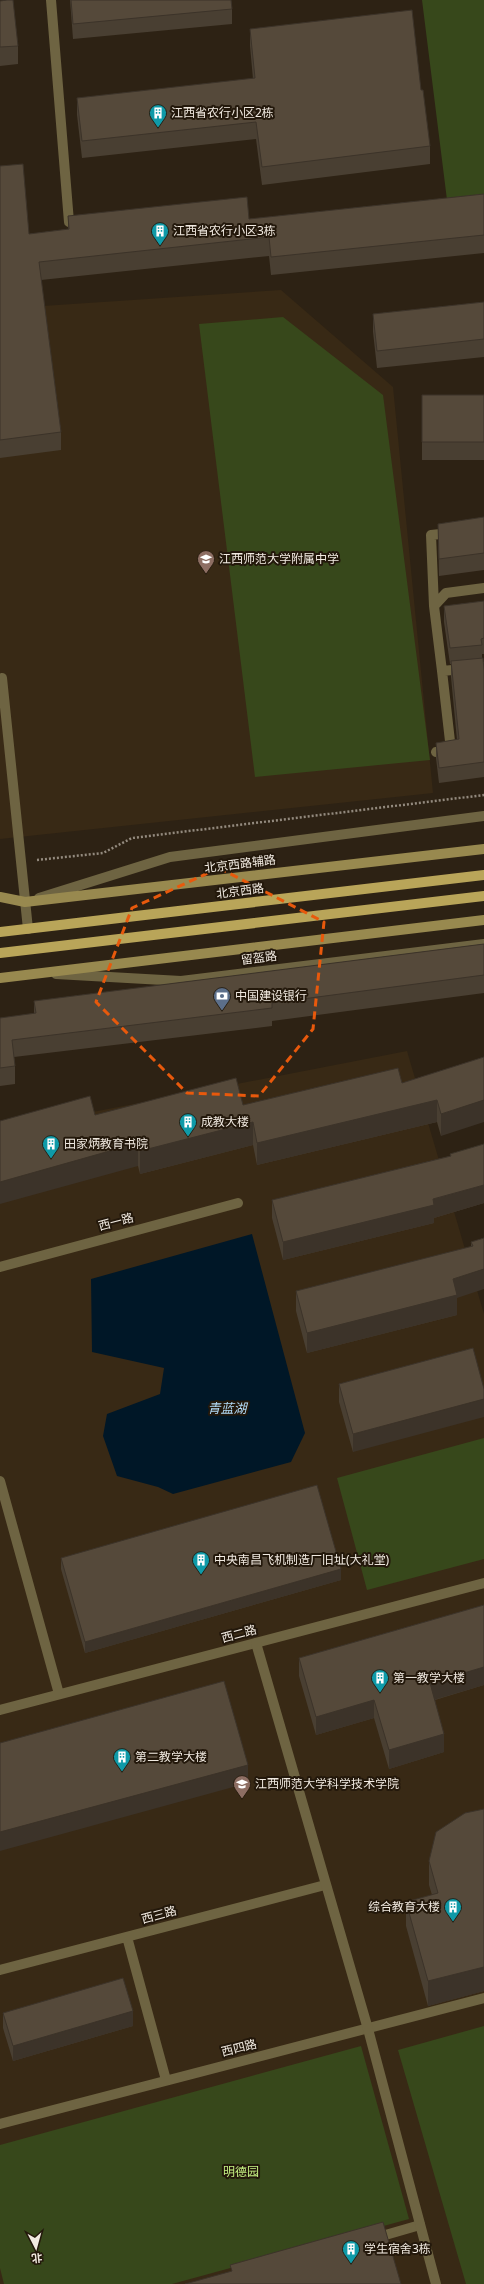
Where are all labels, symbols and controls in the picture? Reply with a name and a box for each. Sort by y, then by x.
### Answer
building icon: 江西省农行小区2栋 [148,103,168,128]
place label: 江西省农行小区2栋 [171,104,274,121]
building icon: 江西省农行小区3栋 [150,221,170,246]
place label: 江西省农行小区3栋 [173,222,276,239]
school or university icon: 江西师范大学附属中学 [196,549,216,574]
place label: 江西师范大学附属中学 [219,550,339,567]
street label: 北京西路辅路 [203,851,277,876]
street label: 北京西路 [215,879,265,902]
street label: 留盔路 [240,947,278,968]
bank icon: 中国建设银行 [212,986,232,1011]
place label: 中国建设银行 [235,987,307,1004]
building icon: 成教大楼 [178,1112,198,1137]
place label: 成教大楼 [201,1113,249,1130]
building icon: 田家炳教育书院 [41,1134,61,1159]
place label: 田家炳教育书院 [64,1135,148,1152]
street label: 西一路 [96,1209,135,1234]
water label: 青蓝湖 [207,1399,248,1417]
building icon: 中央南昌飞机制造厂旧址(大礼堂) [191,1550,211,1575]
place label: 中央南昌飞机制造厂旧址(大礼堂) [214,1551,390,1568]
street label: 西二路 [219,1621,258,1646]
building icon: 第一教学大楼 [370,1668,390,1693]
place label: 第一教学大楼 [393,1669,465,1686]
building icon: 第二教学大楼 [112,1747,132,1772]
place label: 第二教学大楼 [135,1748,207,1765]
school or university icon: 江西师范大学科学技术学院 [232,1774,252,1799]
place label: 江西师范大学科学技术学院 [255,1775,399,1792]
building icon: 综合教育大楼 [443,1897,463,1922]
place label: 综合教育大楼 [368,1898,440,1915]
street label: 西三路 [139,1902,178,1927]
street label: 西四路 [219,2035,258,2060]
park label: 明德园 [223,2163,259,2180]
north arrow [16,2228,56,2268]
building icon: 学生宿舍3栋 [341,2239,361,2264]
place label: 学生宿舍3栋 [364,2240,431,2257]
text: 北 [31,2250,43,2266]

